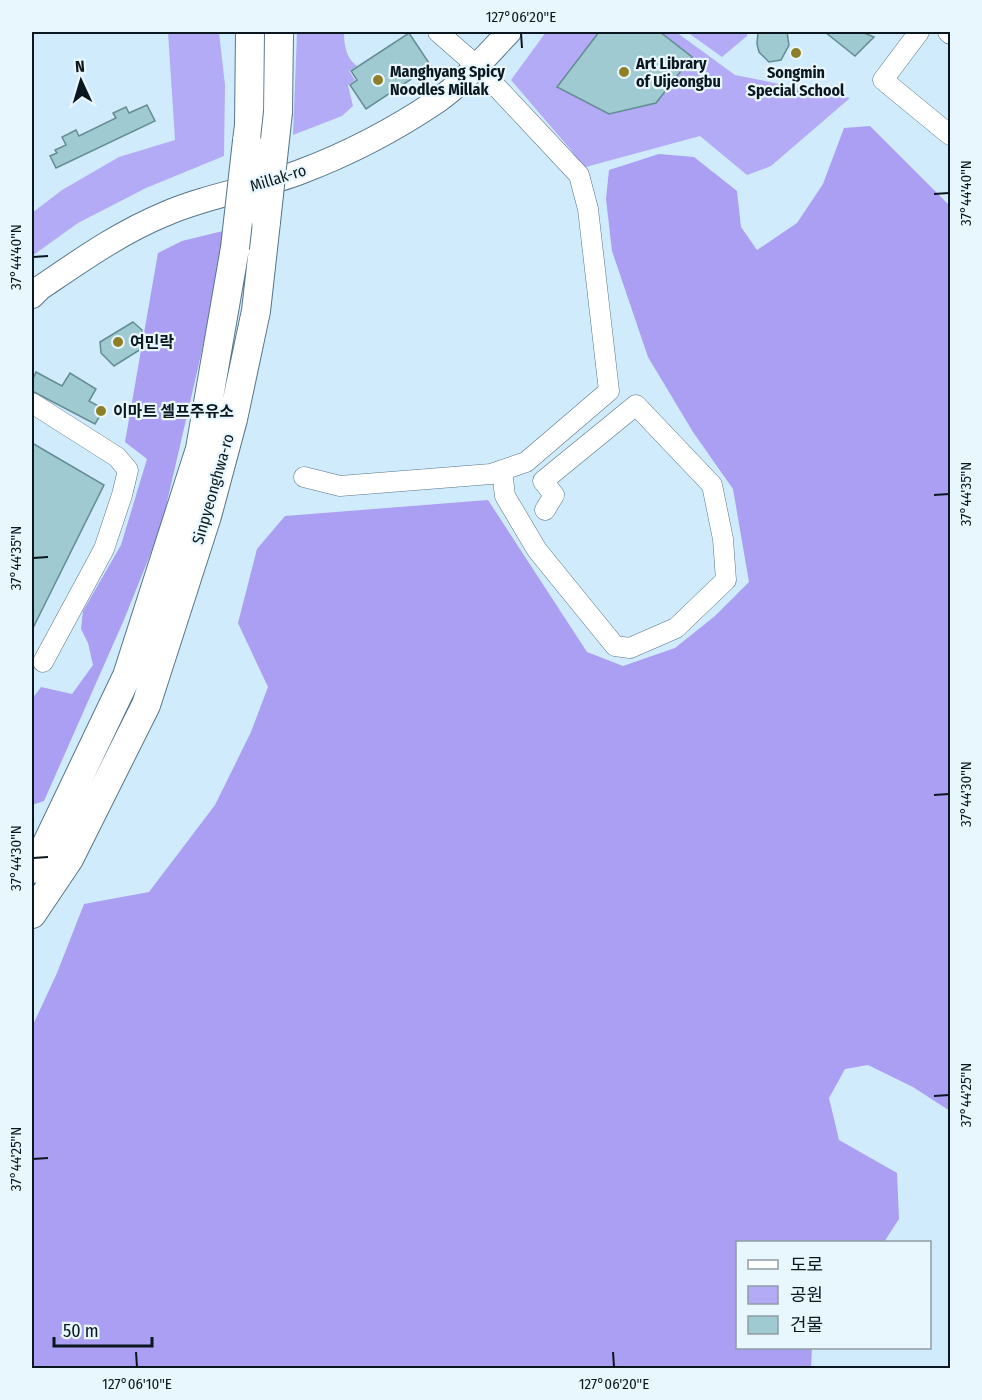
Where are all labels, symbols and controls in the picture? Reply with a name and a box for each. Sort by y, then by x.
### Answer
text: 127°06'20"E [486,8,556,26]
marker: Songmin Special School [789,46,803,60]
north arrow [51,51,111,111]
place label: Art Library of Uijeongbu [635,54,721,91]
text: N [75,57,85,76]
place label: Manghyang Spicy Noodles Millak [390,62,505,99]
place label: Songmin Special School [748,63,845,100]
marker: Art Library of Uijeongbu [617,65,631,79]
marker: Manghyang Spicy Noodles Millak [371,73,385,87]
street label: Millak-ro [248,160,308,196]
text: 37°44'40"N [957,160,975,226]
text: 37°44'40"N [7,224,25,290]
place label: 여민락 [130,333,174,352]
marker: 여민락 [111,335,125,349]
place label: 이마트 셀프주유소 [113,402,234,421]
marker: 이마트 셀프주유소 [94,404,108,418]
street label: Sinpyeonghwa-ro [188,432,238,546]
text: 37°44'35"N [957,462,975,526]
text: 37°44'35"N [7,526,25,590]
text: 37°44'30"N [957,761,975,827]
text: 37°44'30"N [7,825,25,891]
text: 37°44'25"N [957,1063,975,1127]
text: 37°44'25"N [7,1127,25,1191]
legend [736,1241,931,1349]
text: 도로 [790,1254,823,1276]
text: 공원 [790,1284,823,1306]
scale bar [54,1310,152,1348]
text: 건물 [790,1314,823,1336]
text: 50 m [63,1320,99,1342]
text: 127°06'10"E [102,1375,172,1393]
text: 127°06'20"E [579,1375,649,1393]

